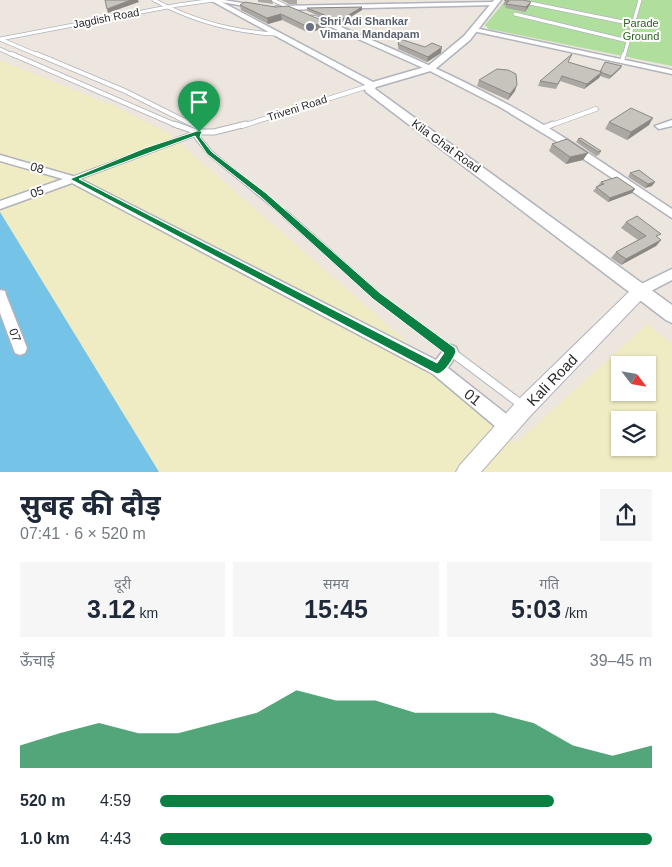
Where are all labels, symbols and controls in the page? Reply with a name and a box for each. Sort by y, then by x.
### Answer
street label: Jagdish Road [72,6,140,30]
place label: Shri Adi Shankar Vimana Mandapam [320,15,420,40]
park label: Parade Ground [623,17,659,42]
marker: Shri Adi Shankar Vimana Mandapam [304,21,316,33]
pin [178,81,220,132]
icon: arrive [185,88,213,116]
street label: Triveni Road [266,93,328,123]
street label: Kila Ghat Road [409,116,483,176]
street label: 08 [29,159,46,177]
street label: 05 [28,183,46,201]
street label: 07 [6,326,24,344]
street label: Kali Road [523,351,581,409]
north arrow [611,356,656,401]
map controls [611,356,656,456]
street label: 01 [461,385,485,409]
button: layers [611,411,656,456]
button: share [600,489,652,541]
text: सुबह की दौड़ [20,490,161,521]
text: 07:41 · 6 × 520 m [20,525,146,542]
text: दूरी [114,576,131,592]
text: समय [323,576,349,592]
text: गति [540,576,559,592]
text: 3.12 [87,595,136,623]
text: 15:45 [304,595,368,623]
text: 5:03 [511,595,561,623]
text: km [136,605,158,621]
text: /km [561,605,588,621]
text: ऊँचाई [20,652,55,669]
text: 39–45 m [590,652,652,669]
text: 520 m [20,792,65,809]
text: 4:59 [100,792,131,809]
text: 1.0 km [20,830,70,847]
text: 4:43 [100,830,131,847]

